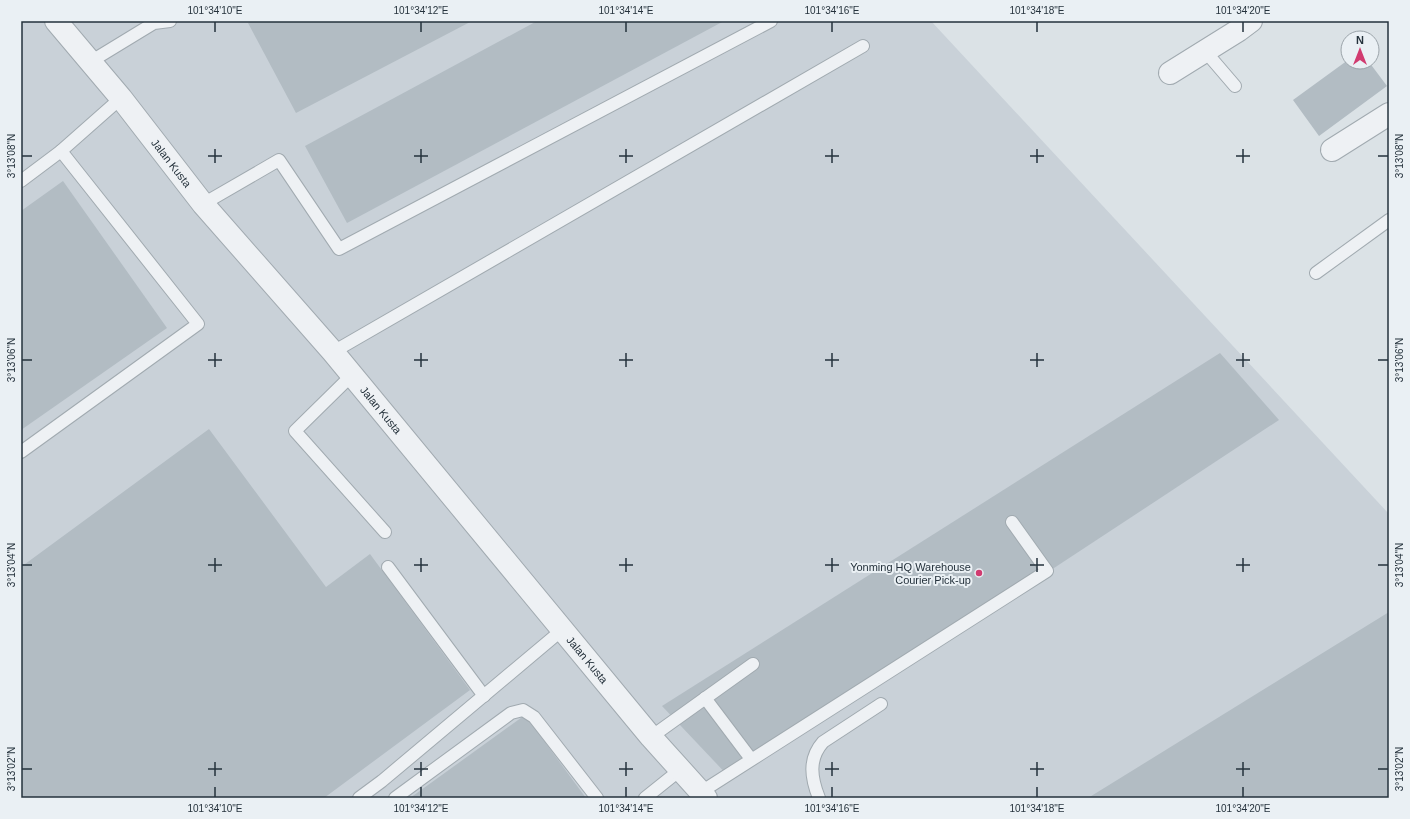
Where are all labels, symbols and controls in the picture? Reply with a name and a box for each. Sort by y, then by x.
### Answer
text: 101°34'10"E [187,5,243,16]
text: 101°34'12"E [393,5,449,16]
text: 101°34'14"E [598,5,654,16]
text: 101°34'16"E [804,5,860,16]
text: 101°34'18"E [1009,5,1065,16]
text: 101°34'20"E [1215,5,1271,16]
north arrow [1340,30,1380,70]
text: N [1356,34,1364,46]
text: 3°13'08"N [6,134,17,178]
text: 3°13'08"N [1394,134,1405,178]
street label: Jalan Kusta [149,137,194,190]
text: 3°13'06"N [6,338,17,382]
text: 3°13'06"N [1394,338,1405,382]
street label: Jalan Kusta [358,384,404,437]
text: 3°13'04"N [6,543,17,587]
text: 3°13'04"N [1394,543,1405,587]
place label: Yonming HQ Warehouse Courier Pick-up [850,561,971,586]
marker: Yonming HQ Warehouse Courier Pick-up [974,568,984,578]
street label: Jalan Kusta [564,634,611,686]
text: 3°13'02"N [6,747,17,791]
text: 3°13'02"N [1394,747,1405,791]
text: 101°34'10"E [187,803,243,814]
text: 101°34'12"E [393,803,449,814]
text: 101°34'14"E [598,803,654,814]
text: 101°34'16"E [804,803,860,814]
text: 101°34'18"E [1009,803,1065,814]
text: 101°34'20"E [1215,803,1271,814]

